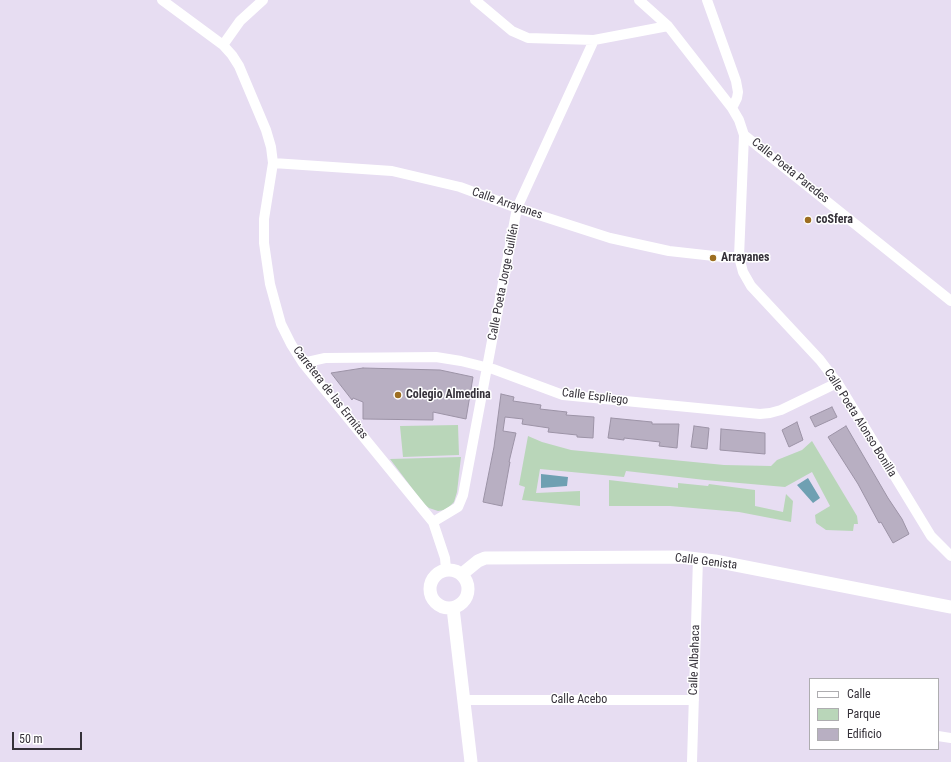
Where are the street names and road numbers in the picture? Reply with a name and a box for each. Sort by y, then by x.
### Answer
street label: Calle Poeta Paredes [748,135,832,207]
street label: Calle Arrayanes [470,185,544,223]
street label: Calle Poeta Jorge Guillén [486,222,522,342]
street label: Carretera de las Ermitas [289,344,371,442]
street label: Calle Poeta Alonso Bonilla [821,366,899,480]
street label: Calle Espliego [561,386,629,408]
street label: Calle Genista [674,551,738,573]
street label: Calle Albahaca [687,624,703,696]
street label: Calle Acebo [551,693,607,707]

